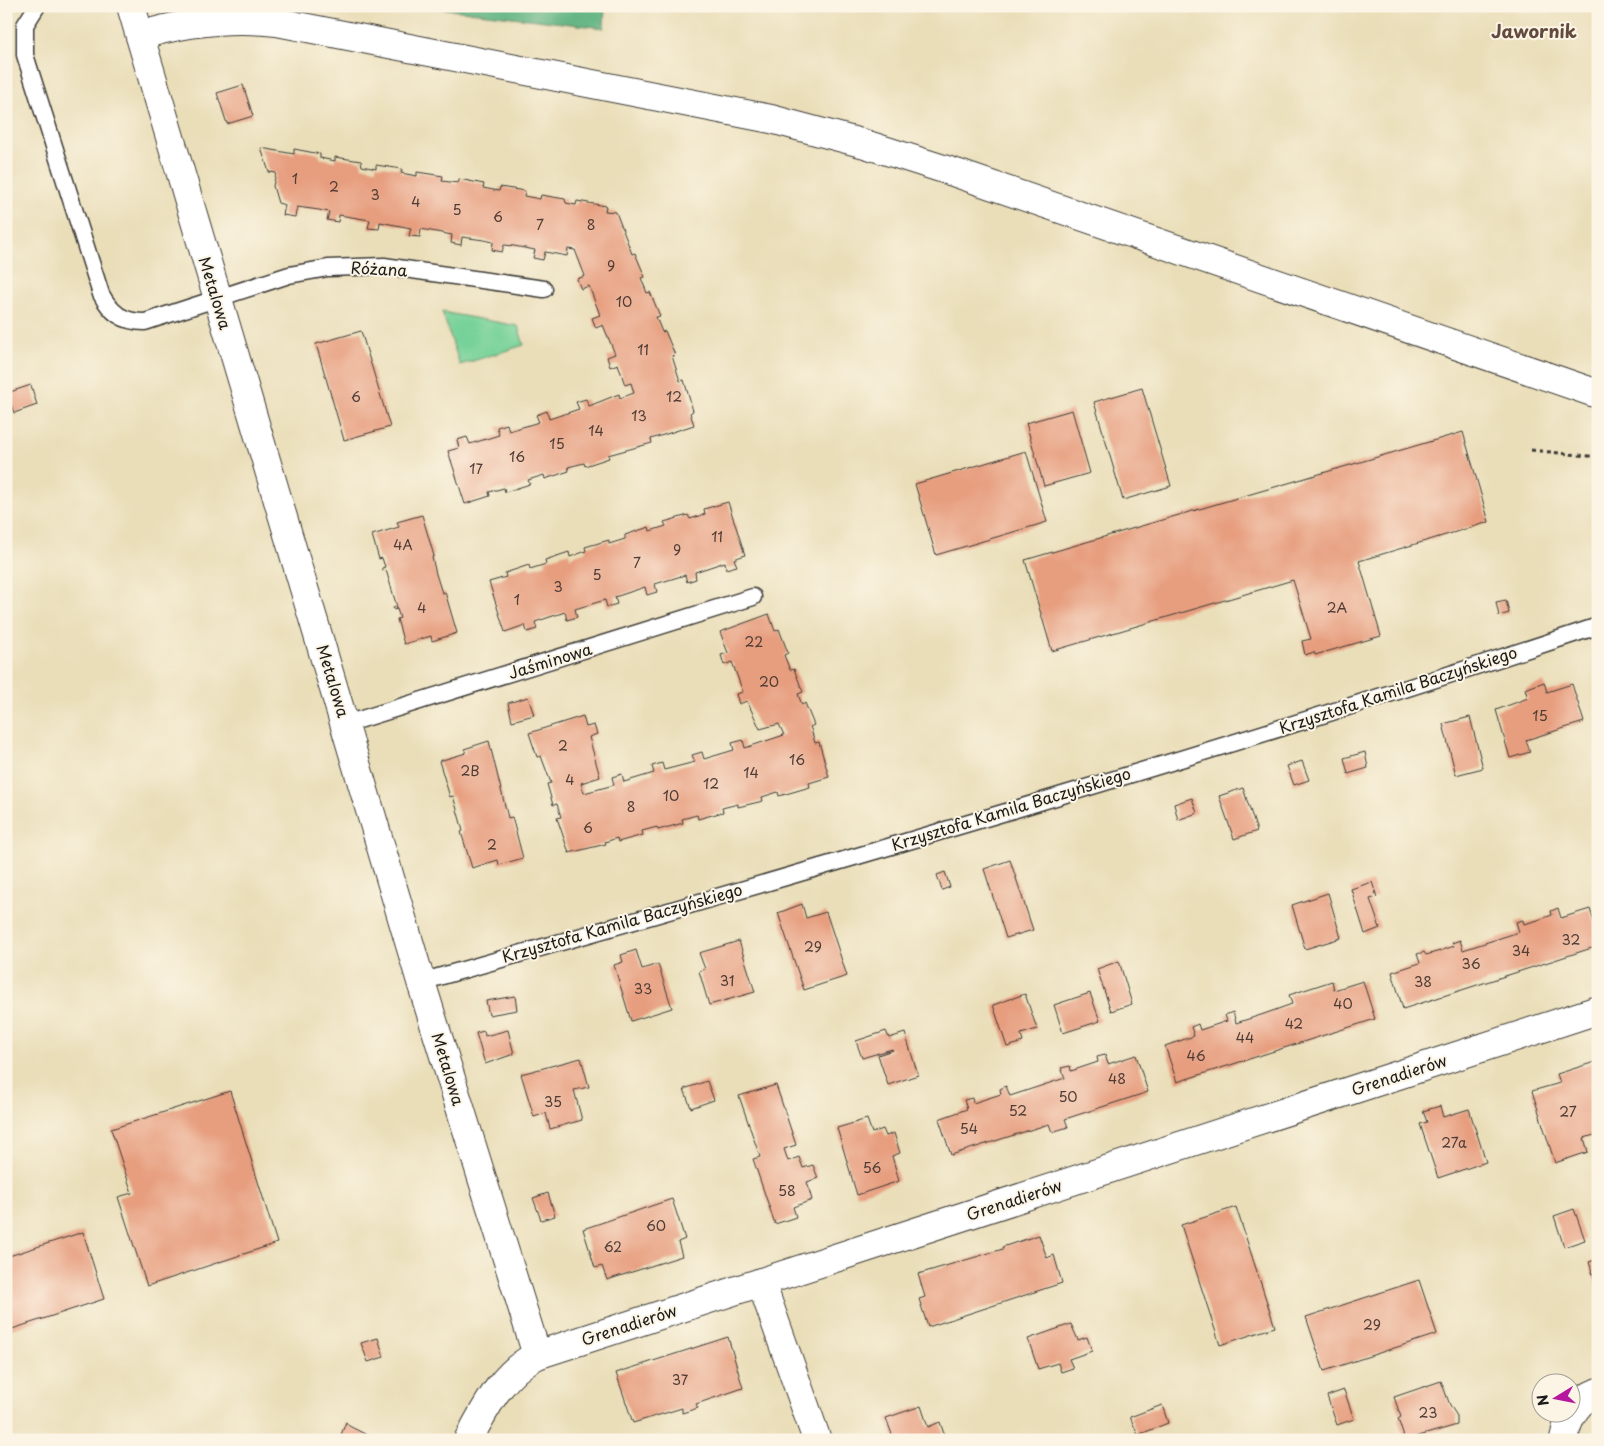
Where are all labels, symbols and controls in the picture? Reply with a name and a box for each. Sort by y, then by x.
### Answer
district label: Jawornik [1491,17,1577,44]
house number: 1 [292,168,298,189]
house number: 2 [329,176,339,197]
house number: 3 [370,184,380,205]
house number: 4 [411,191,421,212]
house number: 5 [452,199,462,220]
house number: 6 [493,206,503,227]
house number: 7 [536,214,544,235]
house number: 8 [587,214,595,235]
street label: Metalowa [193,253,238,332]
street label: Różana [350,255,408,281]
house number: 9 [607,255,615,276]
house number: 10 [616,291,632,312]
house number: 11 [637,339,649,360]
house number: 6 [351,386,361,407]
house number: 12 [666,386,682,407]
house number: 13 [631,405,647,426]
house number: 14 [588,420,604,441]
house number: 15 [549,433,565,454]
house number: 16 [509,446,525,467]
house number: 17 [469,458,483,479]
house number: 11 [711,526,723,547]
house number: 4A [393,534,413,555]
house number: 9 [673,539,681,560]
house number: 7 [633,552,641,573]
house number: 5 [592,564,602,585]
house number: 3 [553,576,563,597]
house number: 1 [514,589,520,610]
house number: 4 [417,597,427,618]
house number: 2A [1327,597,1348,618]
house number: 22 [745,631,763,652]
street label: Jaśminowa [505,636,594,684]
street label: Krzysztofa Kamila Baczyńskiego [1276,639,1520,739]
street label: Metalowa [311,641,356,720]
house number: 20 [759,671,779,692]
house number: 15 [1532,705,1548,726]
house number: 2 [558,735,568,756]
house number: 16 [789,749,805,770]
house number: 2B [460,760,480,781]
street label: Krzysztofa Kamila Baczyńskiego [888,760,1133,856]
house number: 14 [743,762,759,783]
house number: 4 [565,769,575,790]
house number: 12 [703,773,719,794]
house number: 10 [663,785,679,806]
house number: 8 [627,796,635,817]
house number: 6 [583,817,593,838]
house number: 2 [487,834,497,855]
street label: Krzysztofa Kamila Baczyńskiego [499,876,745,968]
house number: 32 [1562,929,1580,950]
house number: 29 [804,936,822,957]
house number: 34 [1512,940,1530,961]
house number: 36 [1461,953,1481,974]
house number: 31 [720,970,734,991]
house number: 38 [1414,971,1432,992]
house number: 33 [634,978,652,999]
house number: 40 [1333,993,1353,1014]
house number: 42 [1285,1013,1303,1034]
house number: 44 [1236,1027,1254,1048]
street label: Metalowa [426,1029,471,1108]
house number: 46 [1186,1045,1206,1066]
street label: Grenadierów [1348,1047,1450,1101]
house number: 48 [1108,1068,1126,1089]
house number: 50 [1058,1086,1078,1107]
house number: 35 [544,1091,562,1112]
house number: 52 [1009,1100,1027,1121]
house number: 27 [1559,1101,1577,1122]
house number: 54 [960,1118,978,1139]
house number: 27a [1441,1132,1467,1153]
house number: 56 [863,1157,882,1178]
street label: Grenadierów [963,1172,1065,1226]
house number: 58 [778,1180,796,1201]
house number: 60 [646,1215,666,1236]
house number: 62 [604,1236,622,1257]
street label: Grenadierów [578,1297,680,1351]
house number: 29 [1363,1314,1381,1335]
house number: 37 [672,1369,689,1390]
north arrow [1532,1374,1582,1424]
text: N [1531,1393,1554,1408]
house number: 23 [1419,1402,1437,1423]

